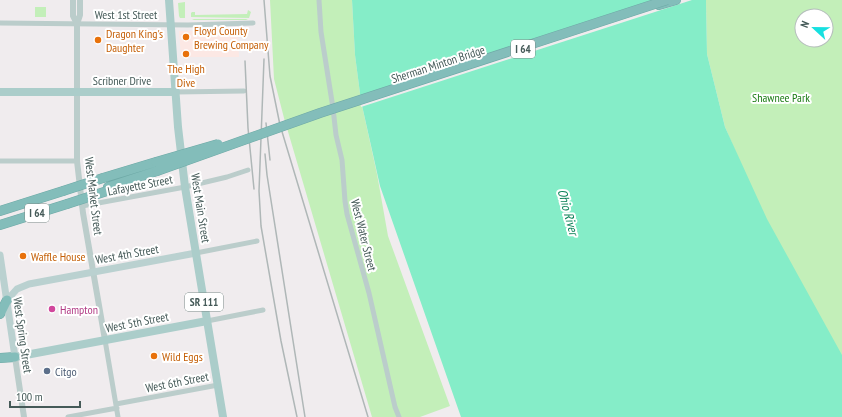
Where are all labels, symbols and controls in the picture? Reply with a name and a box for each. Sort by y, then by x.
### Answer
street label: West 1st Street [95,7,158,22]
north arrow [794,8,834,48]
text: N [797,19,812,30]
place label: Floyd County Brewing Company [194,23,269,52]
place label: Dragon King's Daughter [106,26,163,55]
marker: Floyd County Brewing Company [181,32,191,42]
marker: Dragon King's Daughter [93,35,103,45]
road number: I 64 [511,40,535,58]
street label: Sherman Minton Bridge [389,42,487,86]
marker: The High Dive [181,49,191,59]
place label: The High Dive [167,61,205,90]
street label: Scribner Drive [93,73,151,88]
park label: Shawnee Park [752,90,810,105]
street label: West Market Street [82,156,106,237]
street label: Lafayette Street [106,171,174,199]
street label: West Main Street [188,172,214,245]
water label: Ohio River [554,187,583,239]
street label: West Water Street [348,197,380,273]
road number: I 64 [25,204,49,222]
street label: West 4th Street [94,241,160,267]
place label: Waffle House [31,249,86,264]
marker: Waffle House [18,251,28,261]
road number: SR 111 [185,293,223,311]
street label: West Spring Street [10,296,36,375]
place label: Hampton [60,302,98,317]
marker: Hampton [47,304,57,314]
street label: West 5th Street [104,308,170,335]
place label: Wild Eggs [162,349,203,364]
marker: Wild Eggs [149,351,159,361]
place label: Citgo [55,364,77,379]
marker: Citgo [42,366,52,376]
street label: West 6th Street [144,368,210,395]
scale bar [10,383,80,409]
text: 100 m [16,389,43,404]

